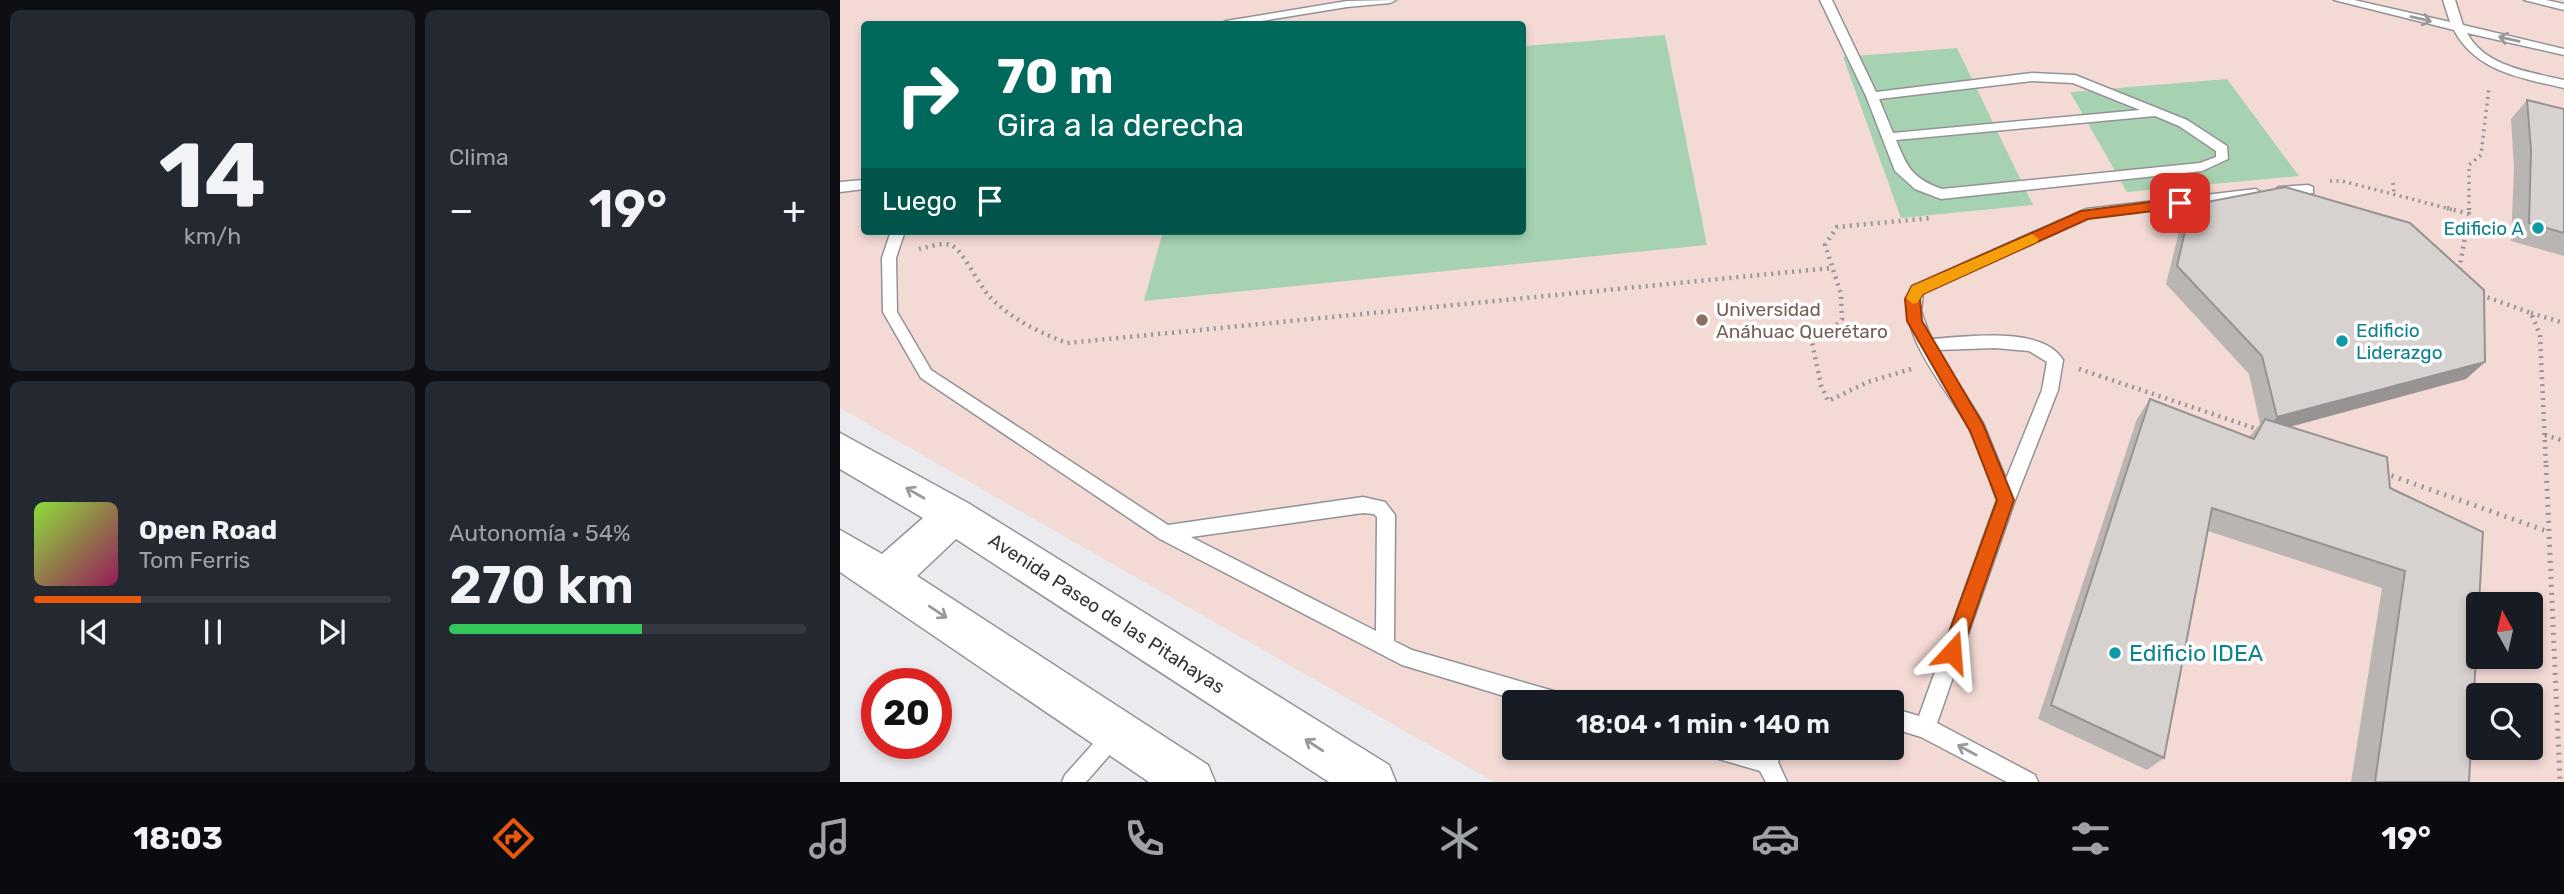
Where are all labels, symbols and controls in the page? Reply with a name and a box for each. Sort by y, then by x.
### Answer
one-way arrow [2409,13,2432,26]
one-way arrow [2498,32,2521,46]
text: 70 m [997,47,1114,105]
icon: right [882,49,973,140]
text: Gira a la derecha [997,106,1244,144]
text: 14 [159,122,266,230]
text: Clima [449,143,509,171]
pin [2150,173,2210,233]
text: 19° [589,178,667,240]
icon: arrive [971,182,1009,220]
icon: arrive [2161,184,2199,222]
text: Luego [882,186,957,217]
text: − [449,187,474,233]
text: + [782,187,806,233]
place label: Edificio A [2443,217,2524,240]
marker: Edificio A [2530,220,2546,236]
text: km/h [184,222,241,250]
place label: Universidad Anáhuac Querétaro [1716,298,1888,343]
marker: Universidad Anáhuac Querétaro [1694,312,1710,328]
place label: Edificio Liderazgo [2356,319,2443,364]
marker: Edificio Liderazgo [2334,333,2350,349]
one-way arrow [905,486,925,500]
text: Open Road [139,515,277,546]
text: Autonomía · 54% [449,519,630,547]
street label: Avenida Paseo de las Pitahayas [984,528,1229,698]
text: Tom Ferris [139,546,250,574]
text: 270 km [449,554,634,616]
north arrow [2466,592,2543,668]
map controls [2466,592,2543,760]
one-way arrow [928,606,948,620]
icon: previous [75,613,113,651]
icon: pause [194,613,232,651]
icon: next [313,613,351,651]
position arrow [1915,615,1989,689]
place label: Edificio IDEA [2129,639,2263,667]
marker: Edificio IDEA [2107,645,2123,661]
speed limit sign: 20 [861,668,952,759]
button: search [2466,683,2543,760]
text: 18:04 · 1 min · 140 m [1576,709,1830,740]
one-way arrow [1305,738,1324,753]
one-way arrow [1958,743,1978,757]
icon: directions [489,814,538,863]
icon: music [805,814,854,863]
icon: phone [1120,814,1169,863]
icon: climate [1435,814,1484,863]
icon: car [1751,814,1800,863]
icon: filters [2066,814,2115,863]
text: 18:03 [133,819,223,857]
text: 19° [2381,819,2431,857]

